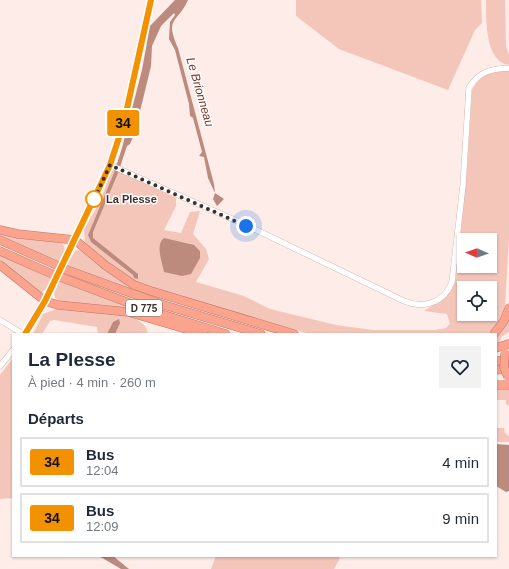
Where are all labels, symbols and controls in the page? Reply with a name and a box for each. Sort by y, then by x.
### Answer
water label: Le Brionneau [183,56,217,129]
line badge: 34 [105,110,141,136]
text: 34 [115,115,131,131]
marker: La Plesse [85,190,103,208]
place label: La Plesse [106,193,157,205]
your location [236,216,256,236]
north arrow [457,233,497,273]
map controls [457,233,497,321]
button: locate [457,281,497,321]
road number: D 775 [126,300,162,316]
button: heart [439,346,481,388]
text: La Plesse [28,349,116,370]
text: À pied · 4 min · 260 m [28,375,156,390]
text: Départs [28,410,84,427]
text: Bus [86,446,114,463]
text: 34 [44,454,60,470]
text: 4 min [442,454,479,471]
text: 12:04 [86,463,119,478]
text: Bus [86,502,114,519]
text: 34 [44,510,60,526]
text: 9 min [442,510,479,527]
text: 12:09 [86,519,119,534]

